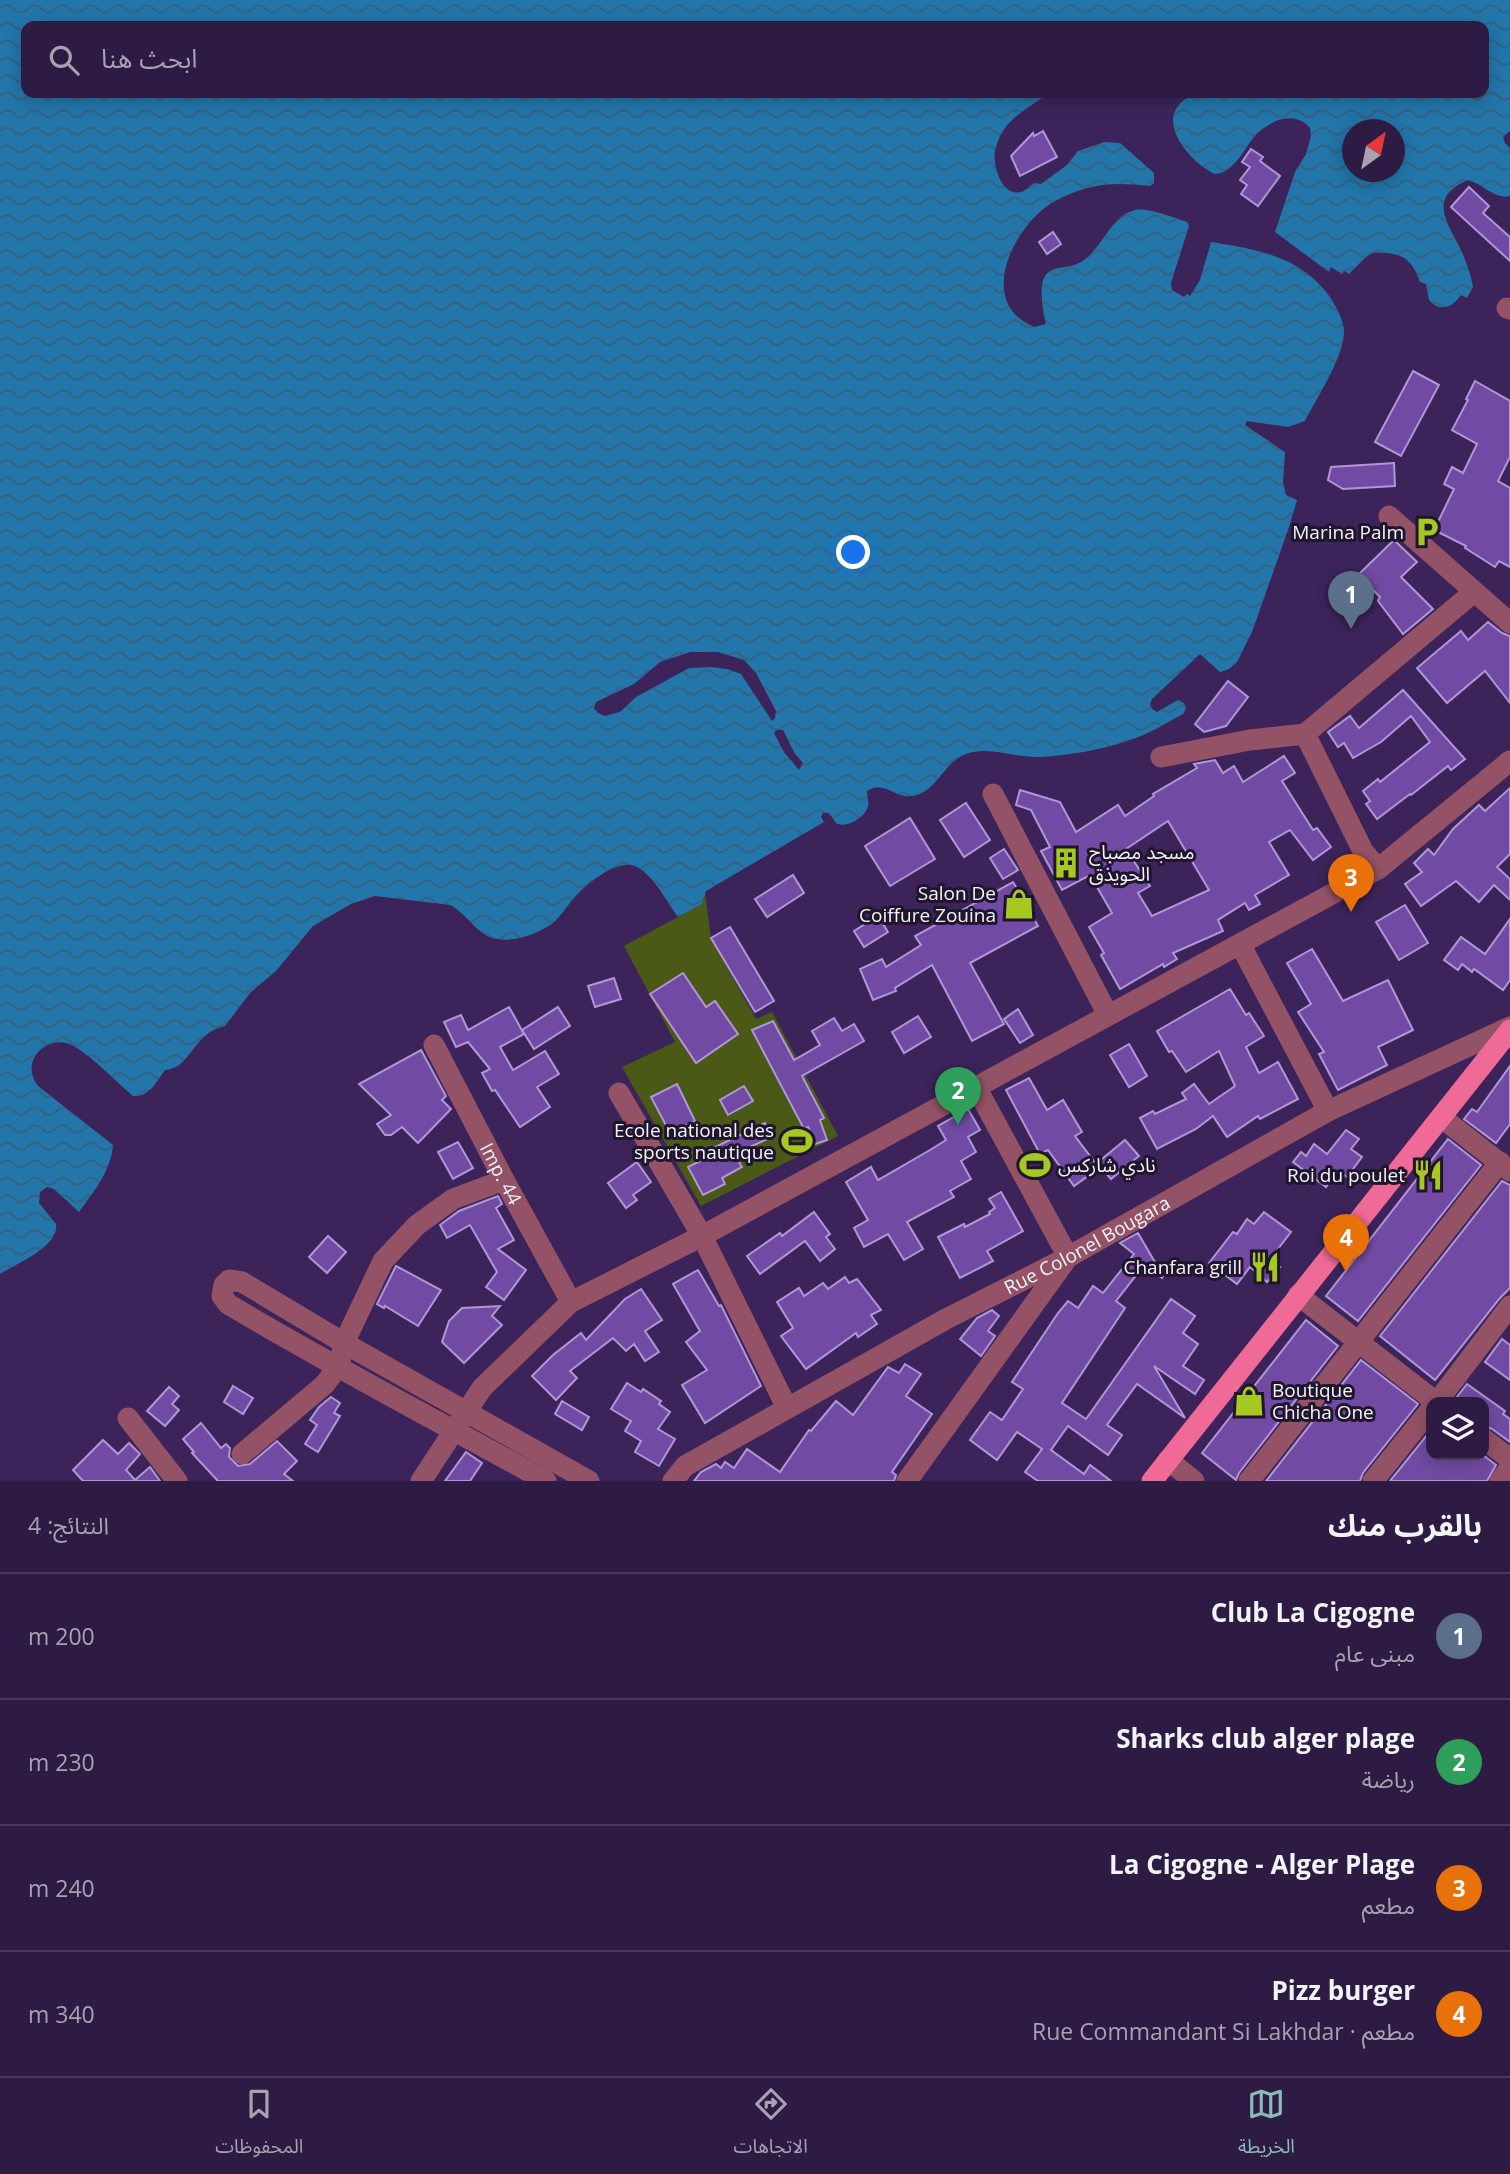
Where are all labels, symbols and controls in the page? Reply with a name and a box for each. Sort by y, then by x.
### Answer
search box [21,21,1489,98]
text: ابحث هنا [101,40,197,76]
icon: search [45,41,83,79]
north arrow [1342,119,1405,182]
parking icon: Marina Palm [1410,515,1444,549]
place label: Marina Palm [1292,519,1404,545]
your location [836,535,870,569]
pin: 1 [1328,571,1374,629]
place label: مسجد مصباح الحويذق [1089,839,1194,887]
building icon: مسجد مصباح الحويذق [1049,846,1083,880]
pin: 3 [1328,854,1374,912]
place label: Salon De Coiffure Zouina [859,880,996,928]
shop icon: Salon De Coiffure Zouina [1002,887,1036,921]
pin: 2 [935,1067,981,1125]
place label: Ecole national des sports nautique [614,1117,774,1165]
sports icon: Ecole national des sports nautique [780,1124,814,1158]
street label: Imp. 44 [474,1138,528,1209]
sports icon: نادي شاركس [1018,1148,1052,1182]
place label: نادي شاركس [1058,1152,1156,1180]
restaurant icon: Roi du poulet [1411,1158,1445,1192]
place label: Roi du poulet [1287,1162,1405,1188]
street label: Rue Colonel Bougara [999,1189,1175,1300]
pin: 4 [1323,1214,1369,1272]
restaurant icon: Chanfara grill [1248,1250,1282,1284]
place label: Chanfara grill [1123,1254,1242,1280]
place label: Boutique Chicha One [1272,1377,1374,1425]
shop icon: Boutique Chicha One [1232,1384,1266,1418]
map controls [1426,1397,1489,1460]
button: layers [1426,1397,1489,1460]
text: بالقرب منك [1328,1504,1482,1545]
text: النتائج: 4 [28,1509,109,1541]
text: Club La Cigogne [1211,1594,1415,1630]
text: 200 m [28,1620,95,1652]
text: 1 [1452,1620,1466,1652]
text: مبنى عام [1335,1637,1415,1669]
text: Sharks club alger plage [1116,1720,1415,1756]
text: 230 m [28,1746,95,1778]
text: 2 [1452,1746,1466,1778]
text: رياضة [1362,1763,1415,1795]
text: La Cigogne - Alger Plage [1109,1846,1415,1882]
text: 240 m [28,1872,95,1904]
text: 3 [1452,1872,1466,1904]
text: مطعم [1362,1889,1415,1921]
text: Pizz burger [1271,1972,1415,2008]
text: 340 m [28,1998,95,2030]
text: 4 [1452,1998,1466,2030]
text: مطعم · Rue Commandant Si Lakhdar [1032,2015,1415,2047]
tab: المحفوظات [215,2085,303,2167]
tab: الاتجاهات [734,2085,808,2167]
tab: الخريطة [1238,2085,1295,2167]

